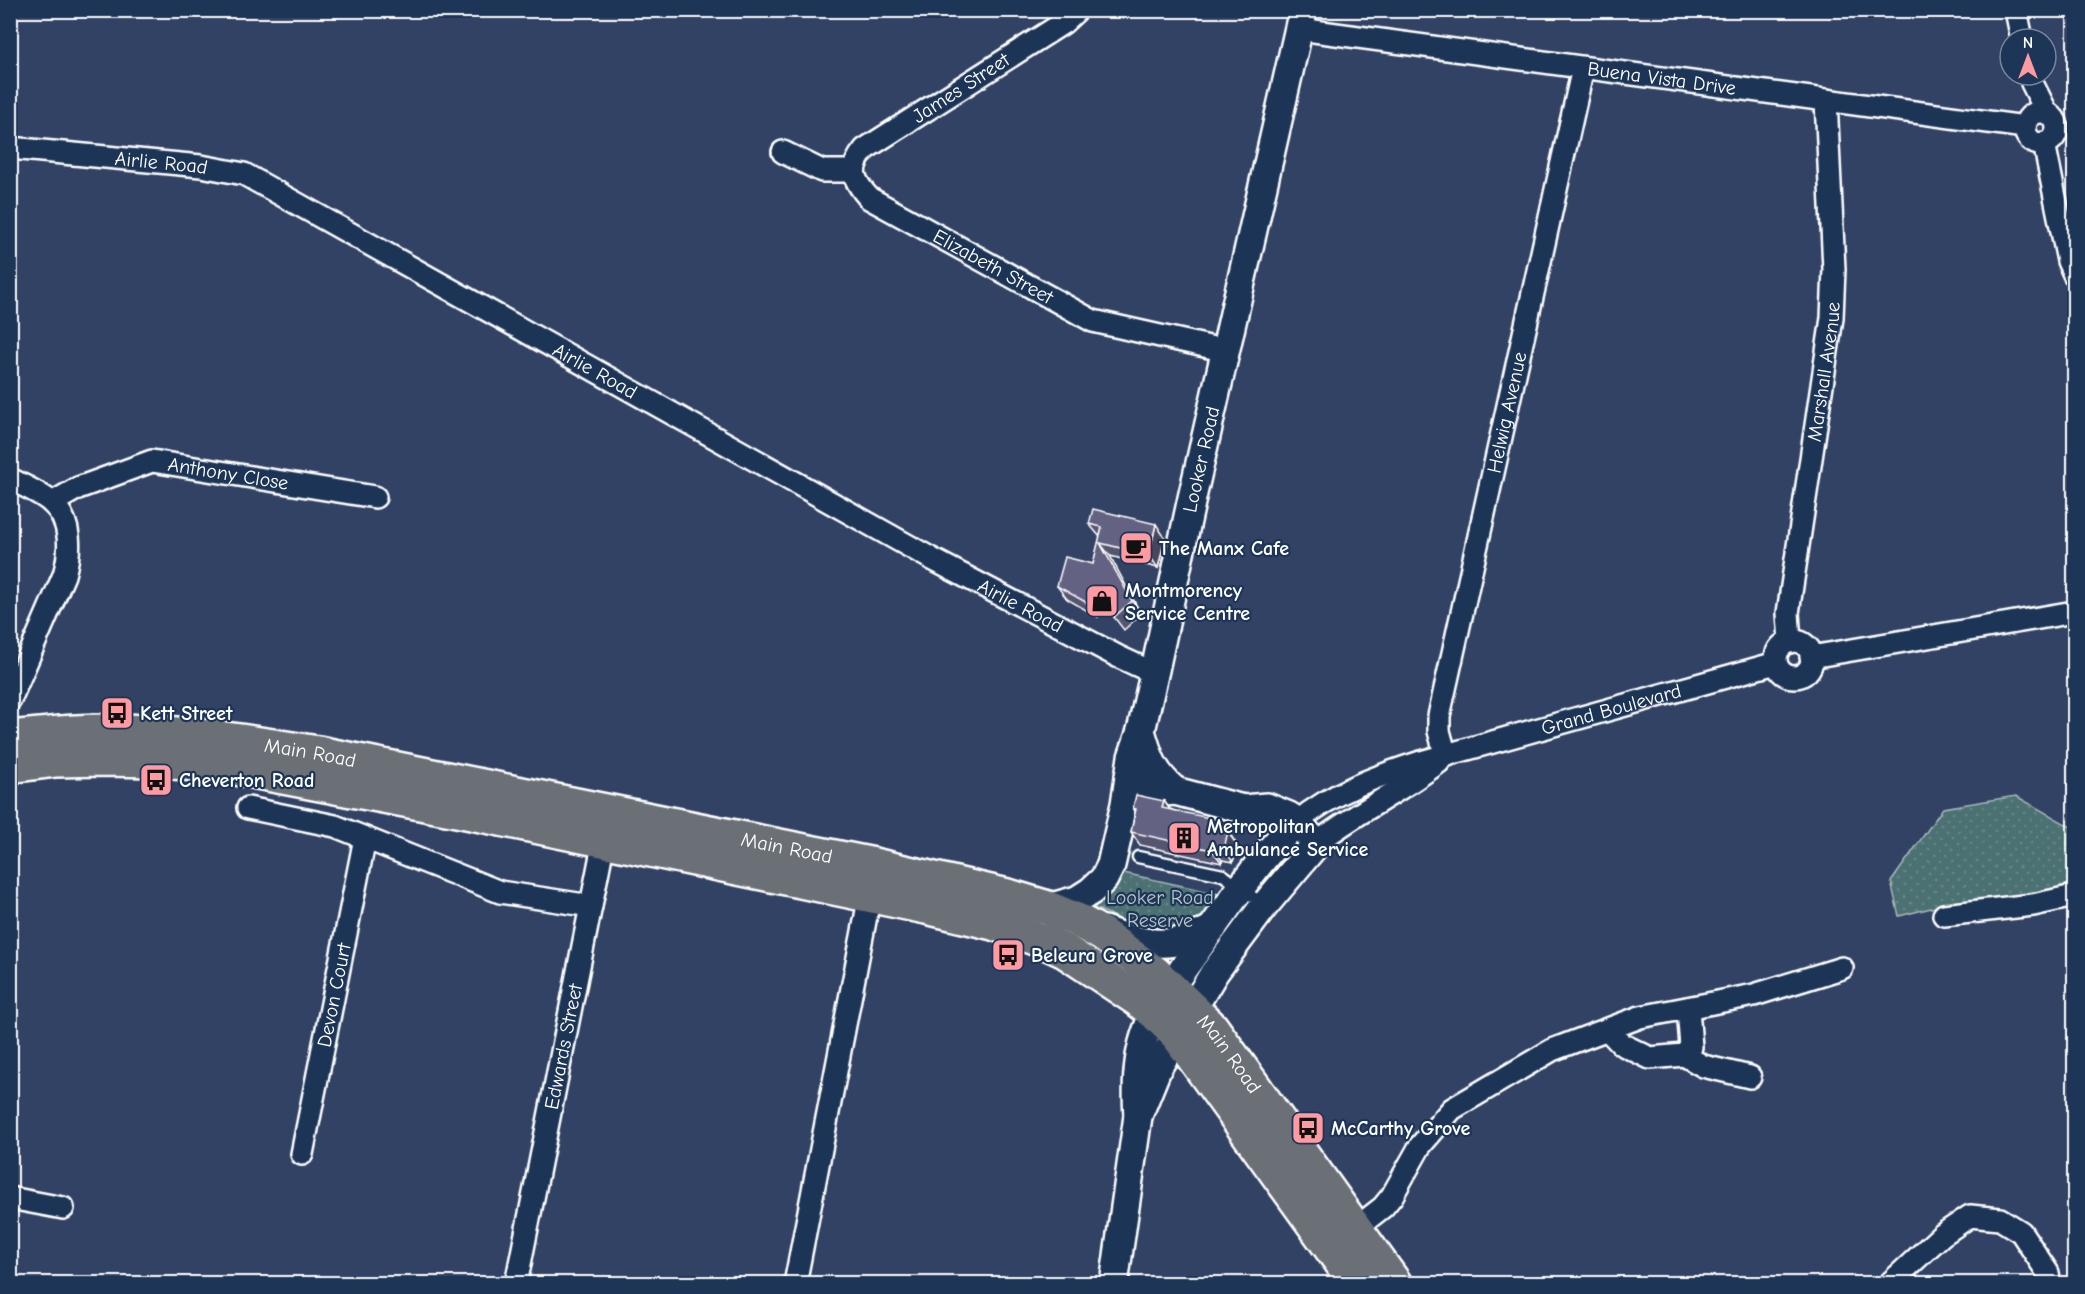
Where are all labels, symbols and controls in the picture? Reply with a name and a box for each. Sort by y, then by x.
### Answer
north arrow [1998,27,2058,87]
text: N [2023,34,2033,52]
street label: James Street [908,47,1015,128]
street label: Buena Vista Drive [1586,57,1737,99]
street label: Airlie Road [114,146,210,179]
street label: Elizabeth Street [929,224,1059,309]
street label: Marshall Avenue [1802,301,1844,443]
street label: Airlie Road [549,338,641,403]
street label: Helwig Avenue [1482,350,1531,475]
street label: Looker Road [1178,404,1224,514]
street label: Anthony Close [166,452,290,494]
cafe icon: The Manx Cafe [1118,530,1154,566]
place label: The Manx Cafe [1159,537,1289,560]
street label: Airlie Road [974,574,1067,637]
place label: Montmorency Service Centre [1125,579,1250,625]
shop icon: Montmorency Service Centre [1084,583,1120,619]
street label: Grand Boulevard [1538,678,1684,739]
bus stop icon: Kett Street [99,695,135,731]
place label: Kett Street [140,702,233,725]
street label: Main Road [263,733,358,772]
bus stop icon: Cheverton Road [138,762,174,798]
place label: Cheverton Road [179,769,314,792]
place label: Metropolitan Ambulance Service [1207,815,1368,861]
building icon: Metropolitan Ambulance Service [1166,820,1202,856]
street label: Main Road [739,827,835,868]
park label: Looker Road Reserve [1106,886,1214,932]
bus stop icon: Beleura Grove [990,937,1026,973]
street label: Devon Court [312,940,356,1049]
place label: Beleura Grove [1031,944,1153,967]
street label: Edwards Street [539,981,587,1111]
street label: Main Road [1193,1009,1266,1097]
bus stop icon: McCarthy Grove [1290,1110,1326,1146]
place label: McCarthy Grove [1331,1117,1470,1140]

